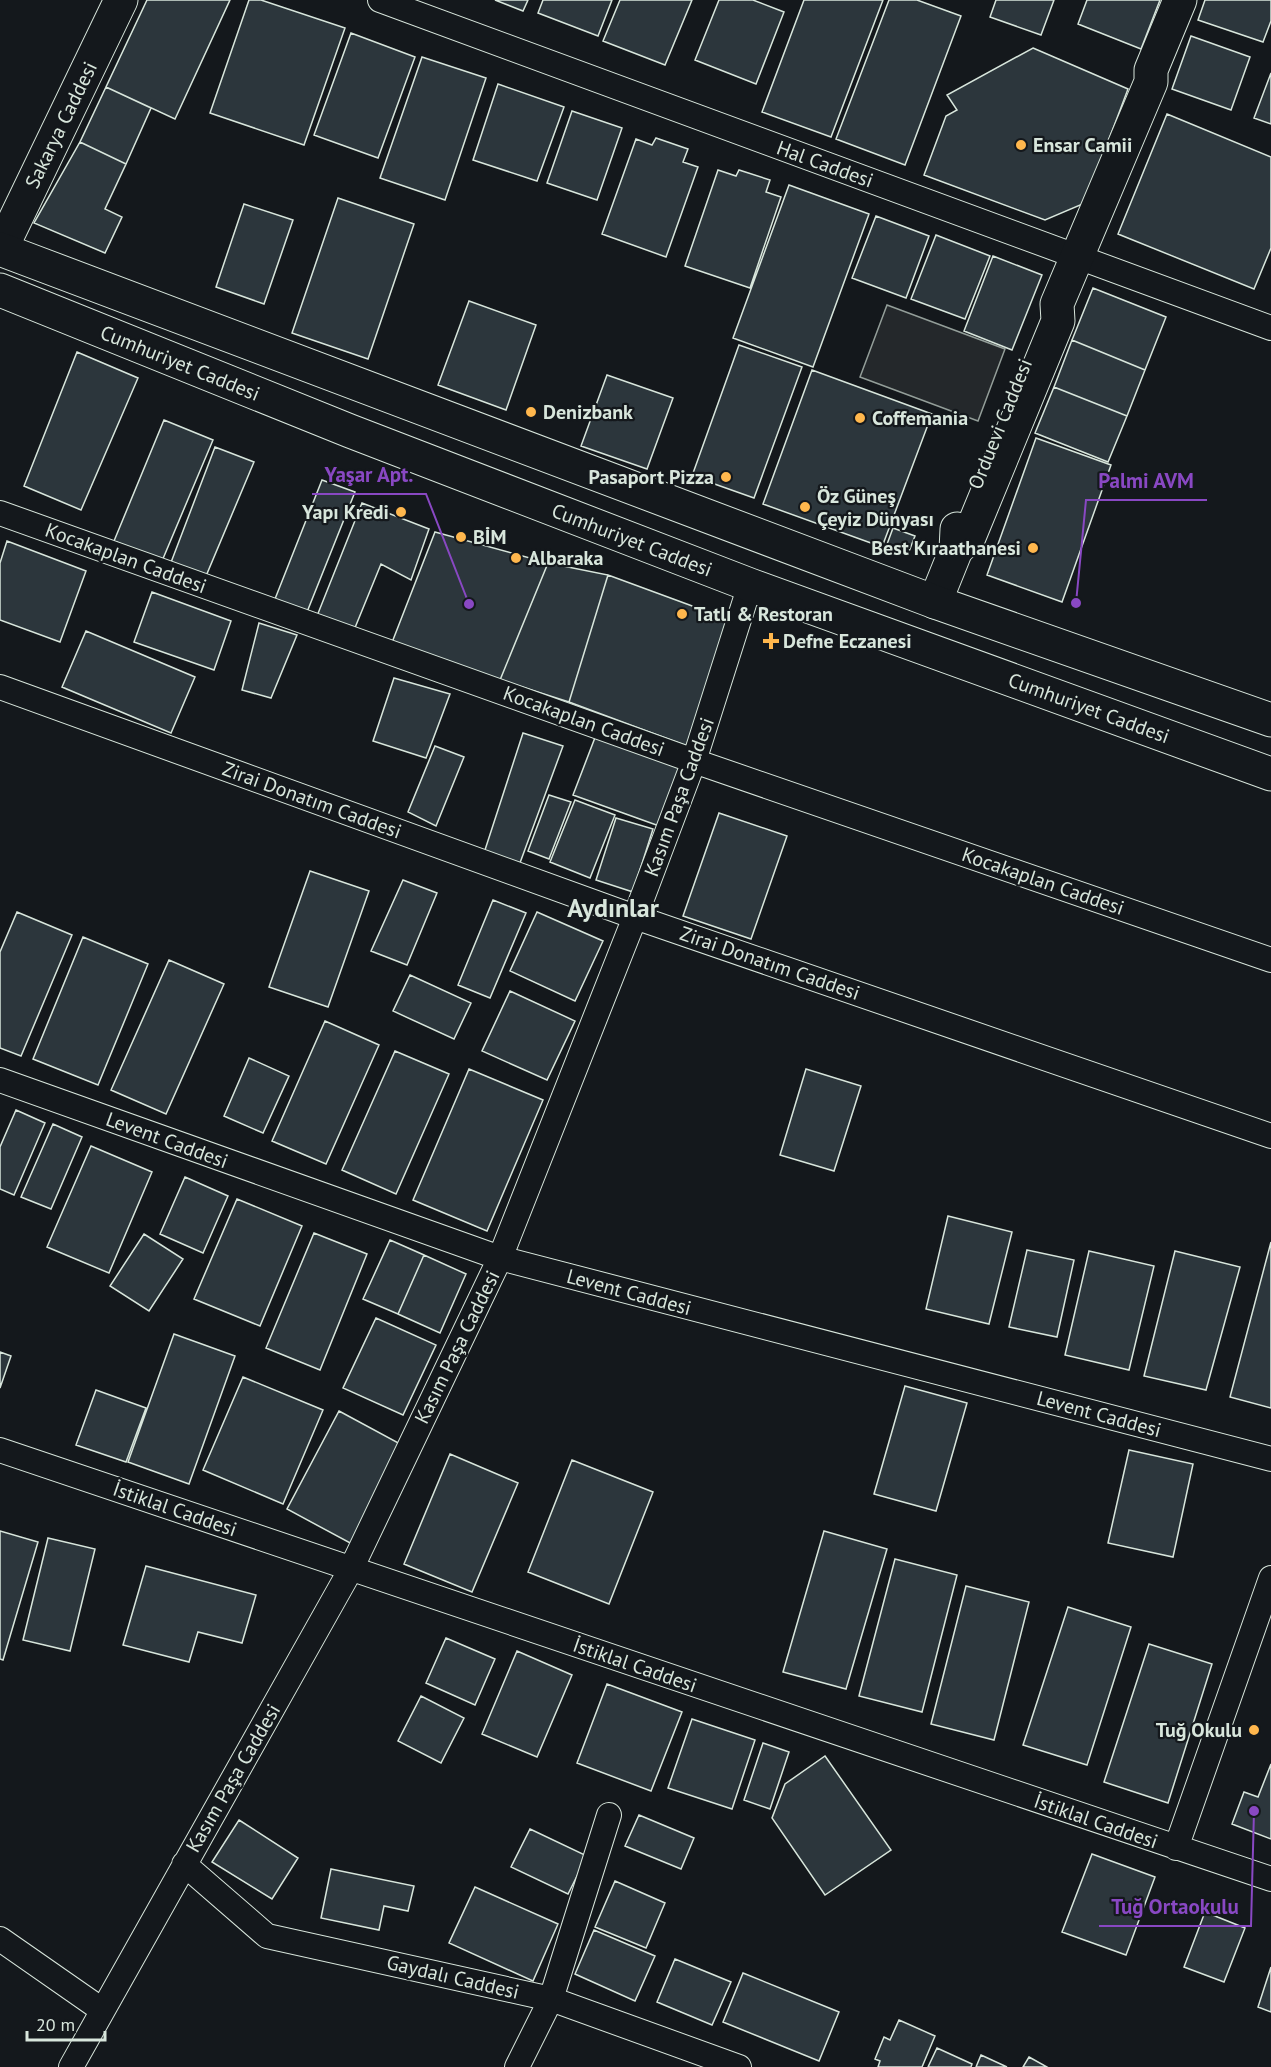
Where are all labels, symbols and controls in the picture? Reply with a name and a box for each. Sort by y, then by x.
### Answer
street label: Sakarya Caddesi [19,57,103,193]
place label: Ensar Camii [1033,132,1132,158]
street label: Hal Caddesi [773,135,877,193]
marker: Ensar Camii [1014,138,1028,152]
street label: Cumhuriyet Caddesi [96,319,264,407]
street label: Orduevi Caddesi [962,355,1038,493]
place label: Denizbank [543,399,633,425]
marker: Denizbank [524,405,538,419]
place label: Coffemania [872,405,968,431]
marker: Coffemania [853,411,867,425]
callout: Yaşar Apt. [312,455,426,494]
text: Yaşar Apt. [324,461,414,488]
callout: Palmi AVM [1086,461,1207,500]
place label: Pasaport Pizza [589,464,714,490]
text: Palmi AVM [1098,467,1194,494]
marker: Pasaport Pizza [719,470,733,484]
place label: Öz Güneş Çeyiz Dünyası [817,483,934,532]
street label: Cumhuriyet Caddesi [548,497,716,583]
place label: Yapı Kredi [301,499,389,525]
marker: Öz Güneş Çeyiz Dünyası [798,500,812,514]
marker: Yapı Kredi [394,505,408,519]
street label: Kocakaplan Caddesi [42,517,210,599]
place label: BİM [473,524,507,550]
marker: BİM [454,530,468,544]
place label: Best Kıraathanesi [871,535,1021,561]
marker: Best Kıraathanesi [1026,541,1040,555]
place label: Albaraka [528,545,603,571]
marker: Albaraka [509,551,523,565]
place label: Tatlı & Restoran [694,601,833,627]
marker: Tatlı & Restoran [675,607,689,621]
place label: Defne Eczanesi [783,628,912,654]
marker: Defne Eczanesi [764,634,778,648]
street label: Cumhuriyet Caddesi [1005,667,1173,749]
street label: Kocakaplan Caddesi [500,680,668,762]
street label: Kasım Paşa Caddesi [638,714,720,880]
street label: Zirai Donatım Caddesi [219,756,405,844]
street label: Kocakaplan Caddesi [959,841,1127,921]
district label: Aydınlar [567,891,660,924]
street label: Zirai Donatım Caddesi [677,920,863,1006]
street label: Levent Caddesi [102,1106,232,1174]
street label: Levent Caddesi [564,1263,694,1321]
street label: Kasım Paşa Caddesi [409,1266,505,1428]
street label: Levent Caddesi [1034,1385,1164,1443]
street label: İstiklal Caddesi [110,1476,240,1542]
street label: İstiklal Caddesi [570,1632,700,1698]
street label: Kasım Paşa Caddesi [180,1699,286,1857]
place label: Tuğ Okulu [1156,1717,1242,1743]
marker: Tuğ Okulu [1247,1723,1261,1737]
street label: İstiklal Caddesi [1031,1788,1161,1854]
callout: Tuğ Ortaokulu [1099,1887,1251,1926]
text: Tuğ Ortaokulu [1111,1893,1239,1920]
street label: Gaydalı Caddesi [384,1949,522,2005]
scale bar [27,2004,105,2042]
text: 20 m [36,2013,75,2036]

